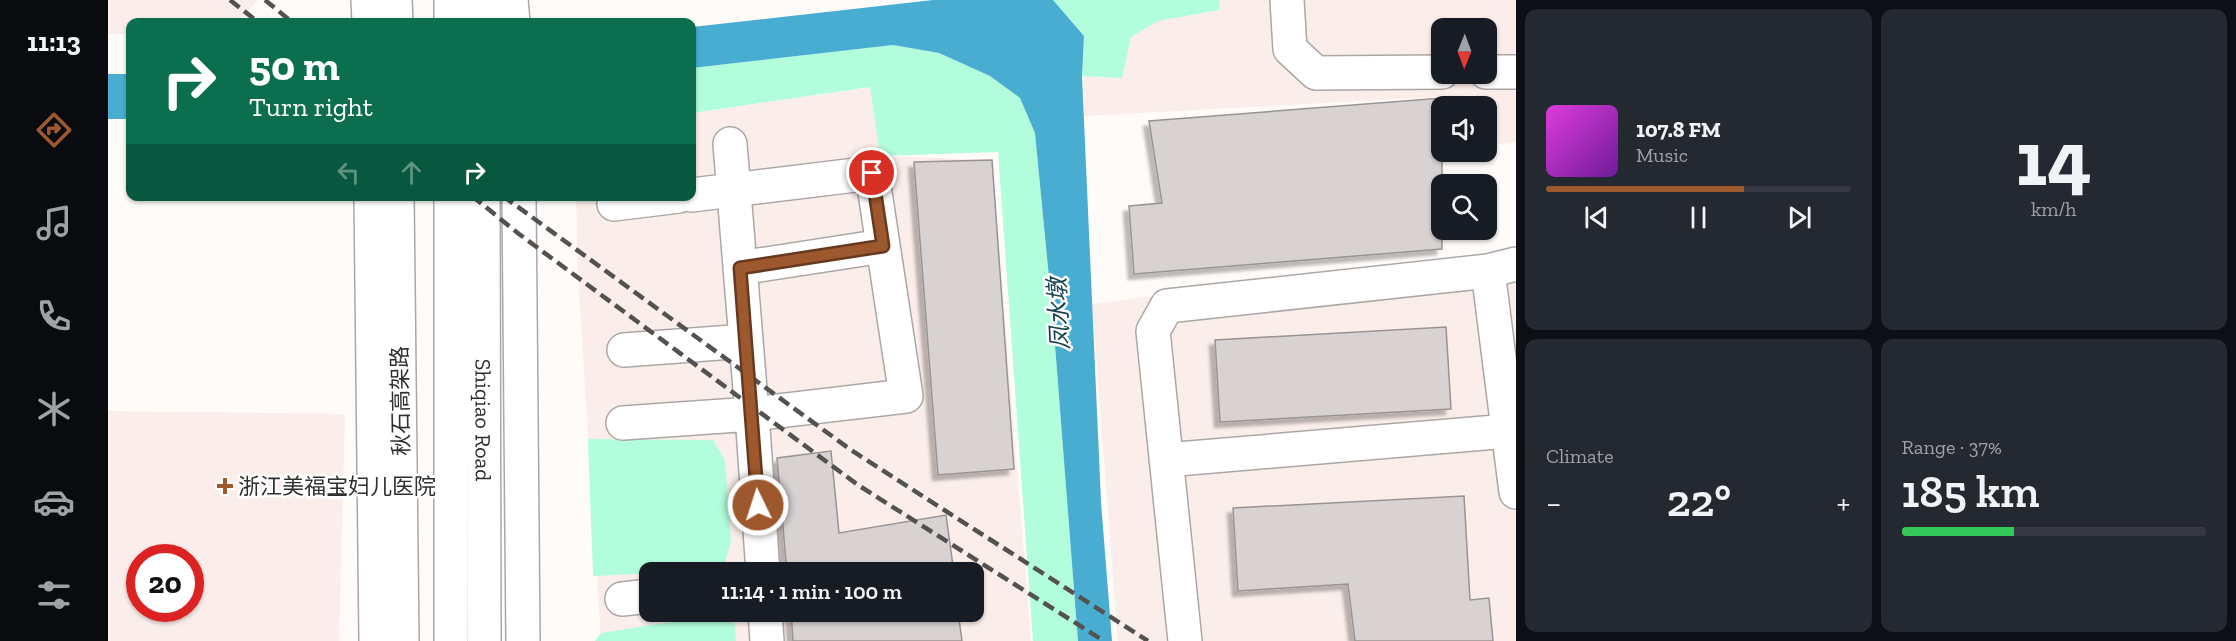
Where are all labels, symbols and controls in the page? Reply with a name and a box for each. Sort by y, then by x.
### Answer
north arrow [1431,18,1497,84]
map controls [1431,18,1497,240]
text: 11:13 [27,26,81,58]
text: 50 m [249,40,340,91]
icon: right [150,42,228,120]
text: Turn right [249,91,373,123]
button: sound [1431,96,1497,162]
icon: directions [33,109,75,151]
text: 14 [2016,111,2092,205]
text: 107.8 FM [1636,116,1721,143]
text: Music [1636,143,1688,167]
pin [846,147,897,198]
icon: left [332,156,365,189]
icon: ahead [395,156,428,189]
icon: right [458,156,491,189]
icon: arrive [855,156,888,189]
button: search [1431,174,1497,240]
text: km/h [2031,197,2077,221]
icon: previous [1580,201,1613,234]
icon: pause [1682,201,1715,234]
icon: next [1783,201,1816,234]
icon: music [33,202,75,244]
water label: 凤水墩 [1042,274,1075,351]
icon: phone [33,295,75,337]
street label: 秋石高架路 [386,346,415,456]
street label: Shiqiao Road [469,359,497,481]
icon: climate [33,388,75,430]
text: Range · 37% [1902,435,2002,459]
text: Climate [1546,444,1614,468]
text: 185 km [1902,465,2040,519]
place label: 浙江美福宝妇儿医院 [238,473,436,500]
position arrow [726,473,790,537]
text: 22° [1667,474,1731,528]
marker: 浙江美福宝妇儿医院 [216,477,234,495]
icon: car [33,481,75,523]
text: − [1546,483,1561,522]
text: + [1837,483,1850,522]
speed limit sign: 20 [126,544,204,622]
icon: filters [33,574,75,616]
text: 11:14 · 1 min · 100 m [721,578,902,605]

